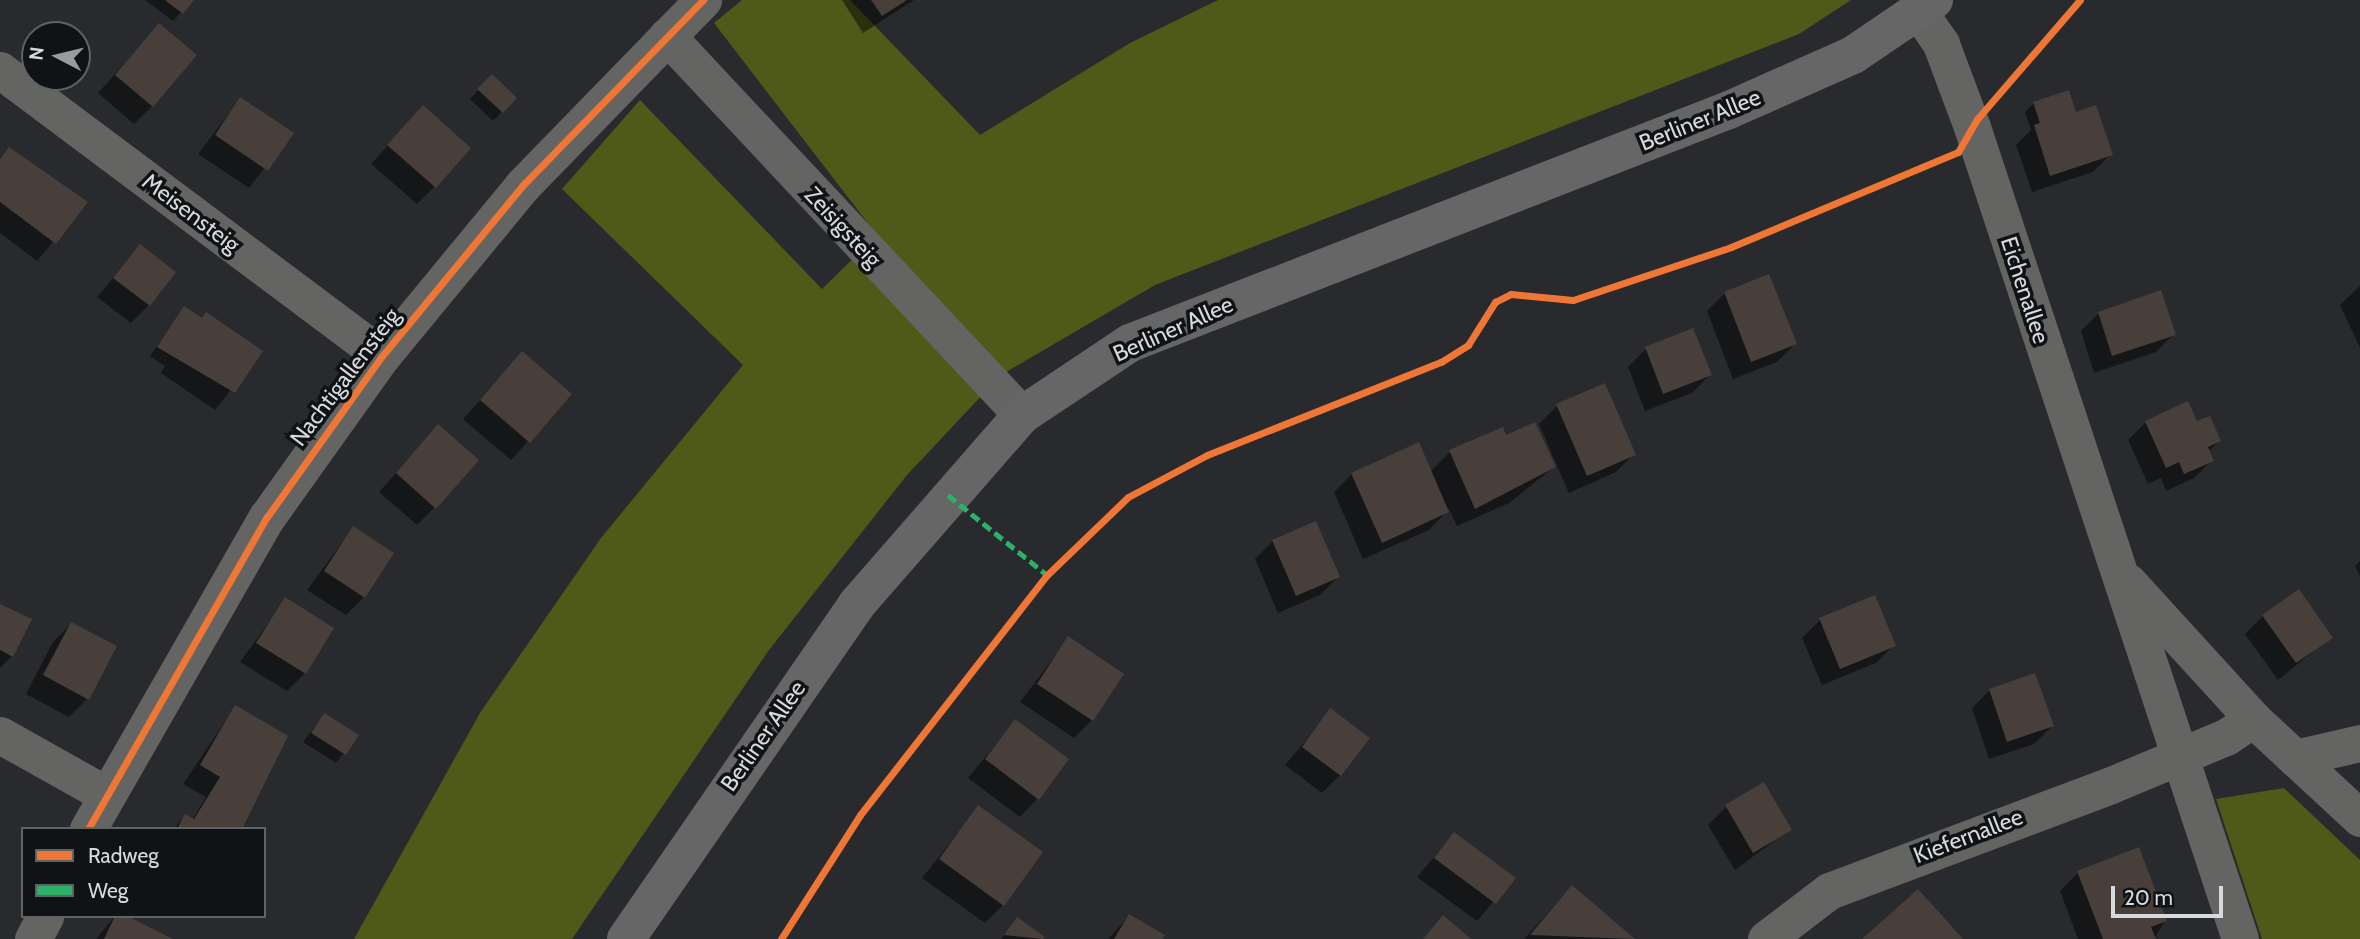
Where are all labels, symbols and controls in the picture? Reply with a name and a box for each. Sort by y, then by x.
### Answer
north arrow [21,21,91,91]
text: N [24,46,49,62]
street label: Berliner Allee [1635,83,1765,157]
street label: Meisensteig [137,168,245,258]
street label: Zeisigsteig [799,181,887,273]
street label: Eichenallee [1995,233,2055,347]
street label: Berliner Allee [1109,290,1237,368]
street label: Nachtigallensteig [284,303,406,451]
street label: Berliner Allee [715,675,811,797]
street label: Kiefernallee [1909,803,2027,869]
legend [21,827,266,918]
text: Radweg [88,843,159,868]
scale bar [2115,872,2227,916]
text: Weg [88,878,128,903]
text: 20 m [2124,885,2173,910]

